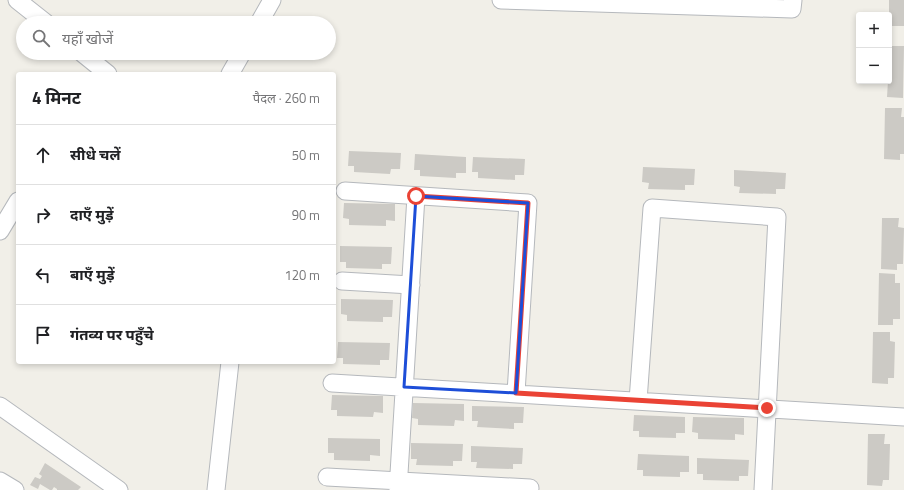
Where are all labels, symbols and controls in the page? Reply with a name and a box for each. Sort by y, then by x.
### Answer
map controls [856,12,892,84]
button: + [856,12,892,48]
search box [16,16,336,60]
icon: search [30,27,52,49]
text: यहाँ खोजें [62,27,113,50]
button: − [856,48,892,84]
text: 4 मिनट [32,85,81,111]
text: पैदल · 260 m [253,88,320,108]
text: सीधे चलें [70,143,121,166]
icon: ahead [32,144,54,166]
text: 50 m [292,145,320,165]
route start [407,187,425,205]
text: दाएँ मुड़ें [70,203,114,226]
icon: right [32,204,54,226]
text: 90 m [292,205,320,225]
text: बाएँ मुड़ें [70,263,114,286]
icon: left [32,264,54,286]
text: 120 m [284,265,320,285]
text: गंतव्य पर पहुँचे [70,323,154,346]
icon: arrive [32,324,54,346]
route end [758,399,776,417]

